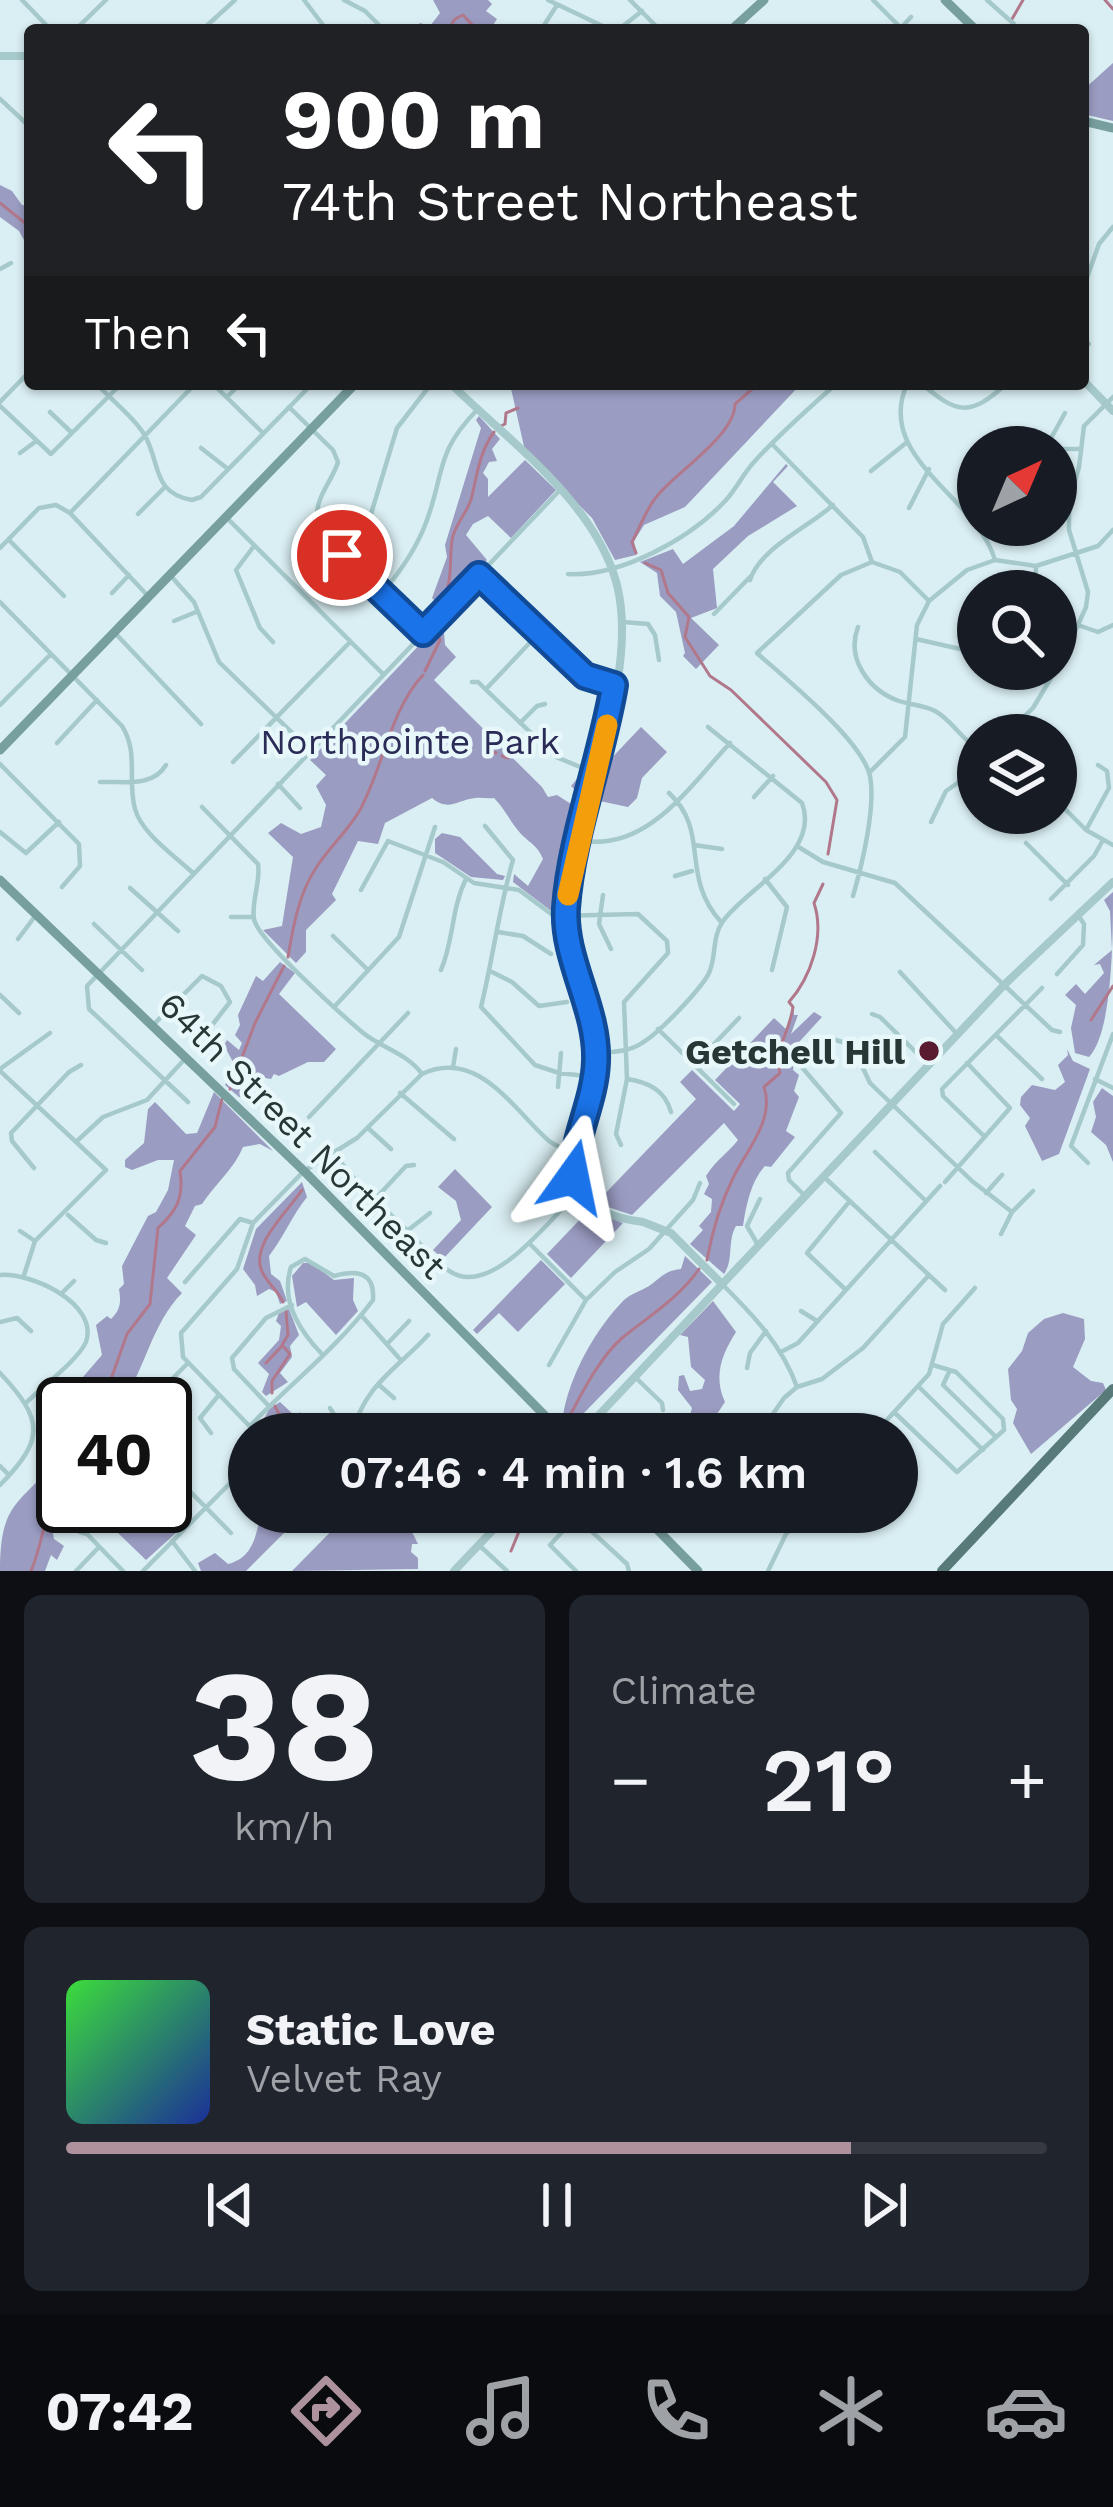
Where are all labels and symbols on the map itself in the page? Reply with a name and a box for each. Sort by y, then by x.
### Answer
north arrow [957,426,1077,546]
pin [291,504,393,606]
park label: Northpointe Park [260,721,560,763]
street label: 64th Street Northeast [150,984,454,1288]
place label: Getchell Hill [685,1031,905,1073]
marker: Getchell Hill [916,1038,942,1064]
position arrow [510,1114,636,1240]
speed limit sign: 40 [36,1377,192,1533]

